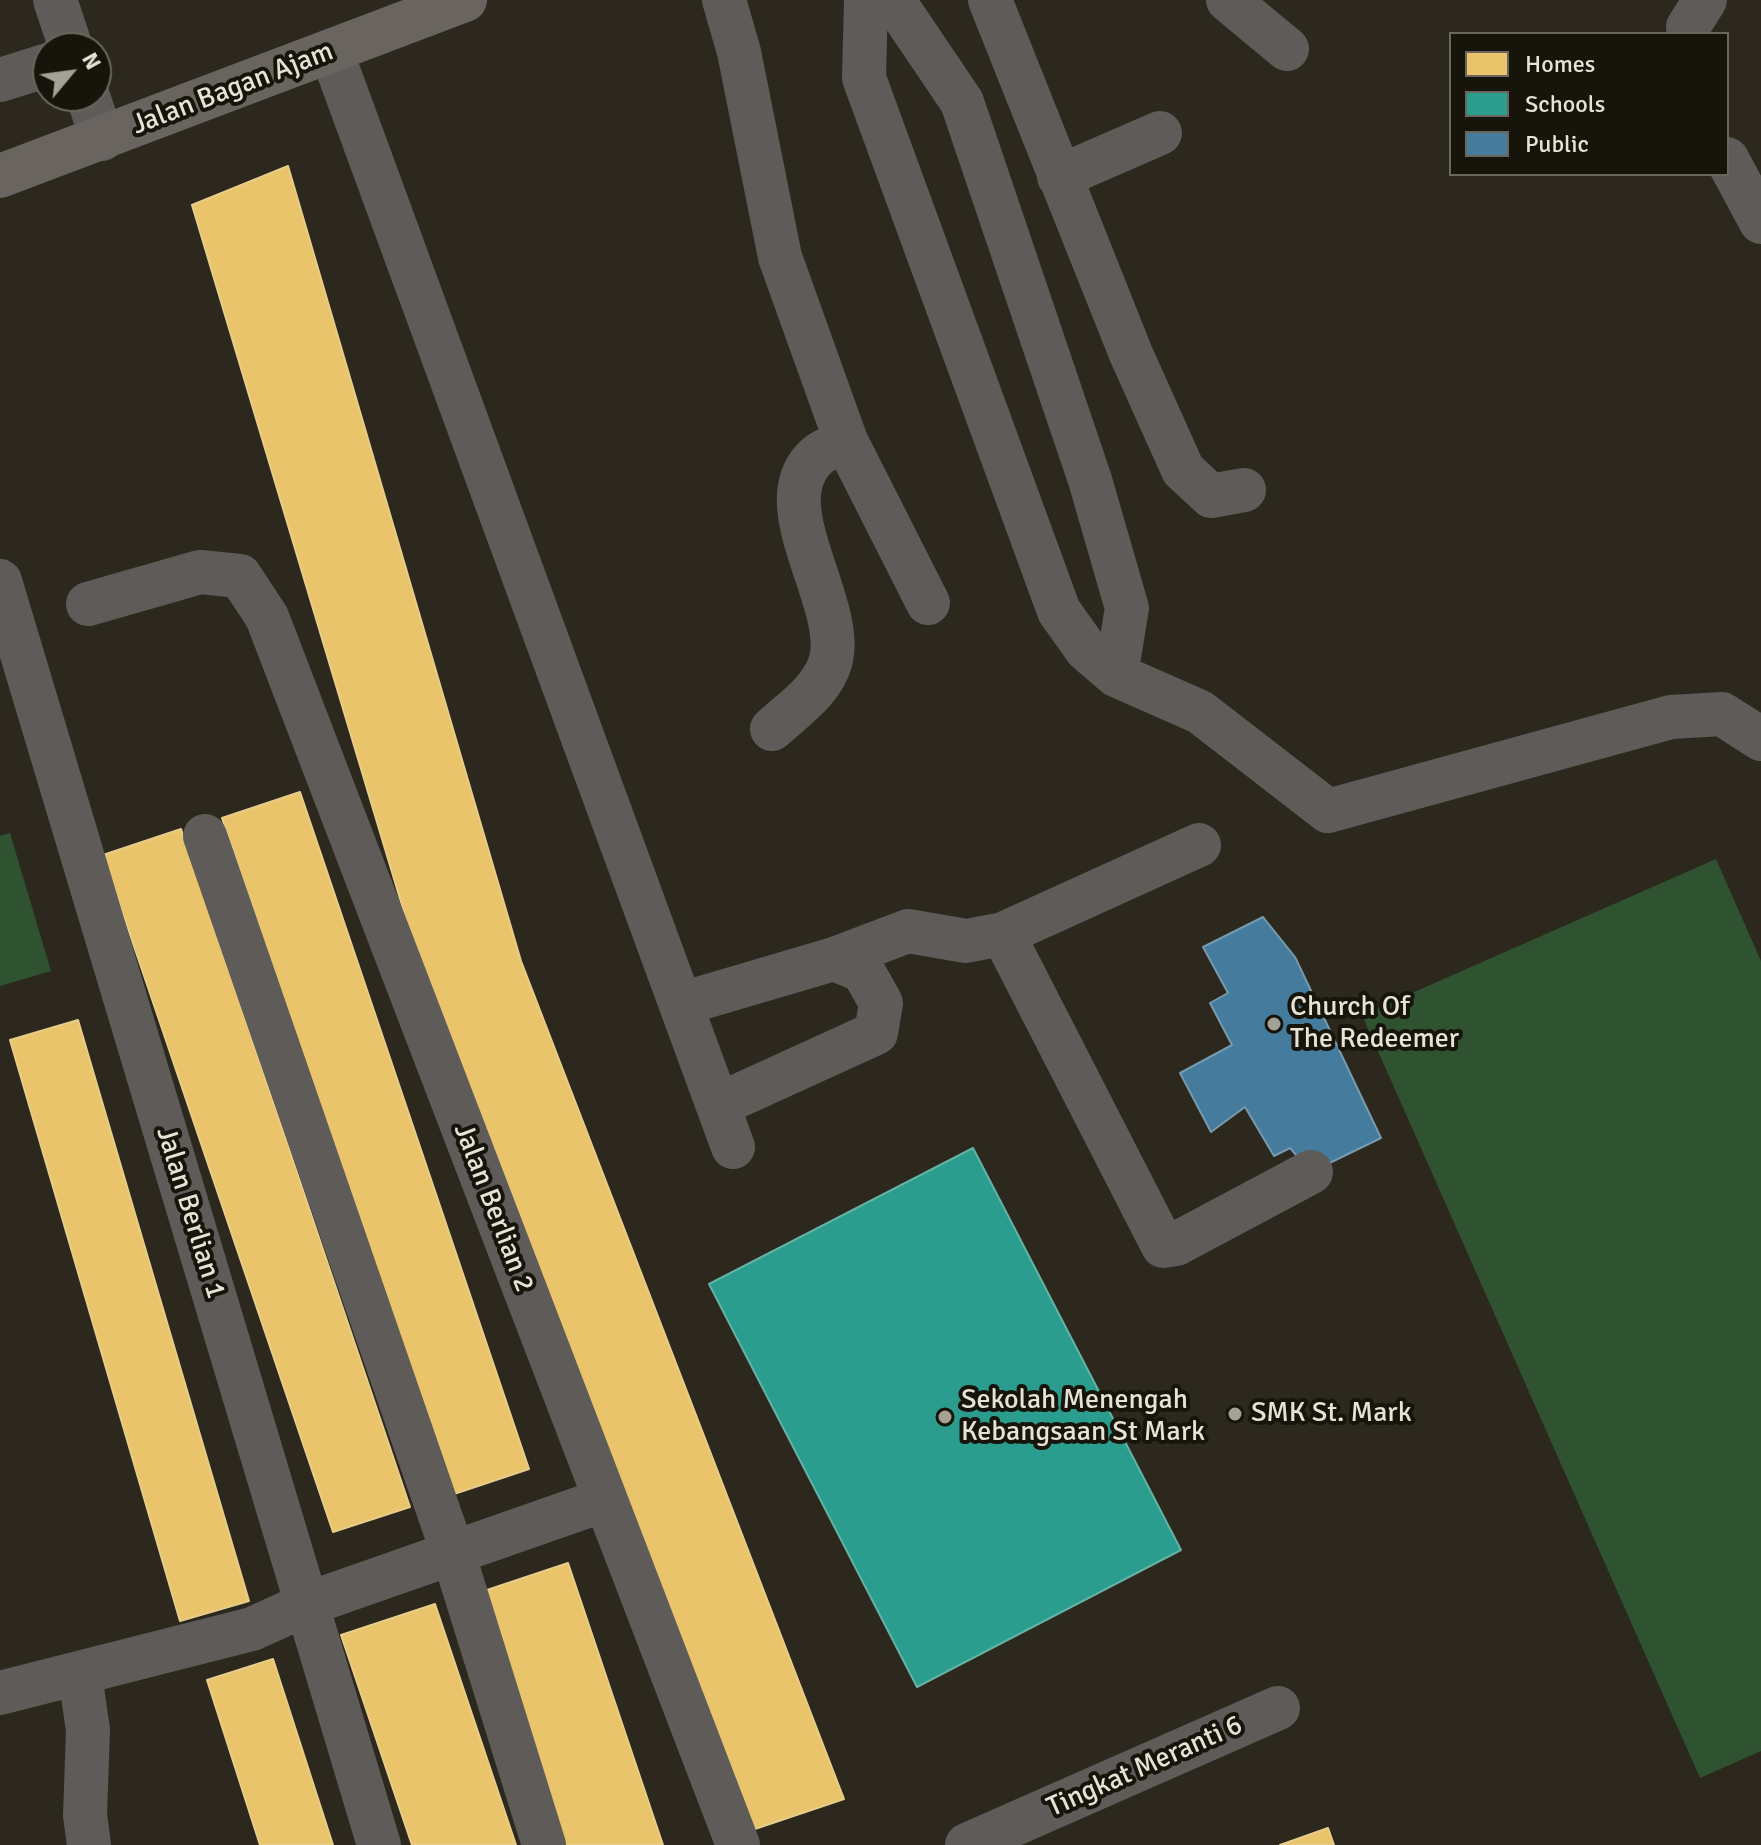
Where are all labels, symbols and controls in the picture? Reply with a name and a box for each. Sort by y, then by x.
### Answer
north arrow [32,32,112,112]
legend [1449,32,1729,176]
street label: Jalan Bagan Ajam [128,35,338,143]
text: N [76,48,107,74]
text: Homes [1525,49,1595,79]
text: Schools [1525,89,1605,119]
text: Public [1525,129,1589,159]
place label: Church Of The Redeemer [1290,991,1459,1057]
marker: Church Of The Redeemer [1265,1015,1283,1033]
street label: Jalan Berlian 2 [445,1119,541,1297]
street label: Jalan Berlian 1 [148,1123,232,1303]
place label: Sekolah Menengah Kebangsaan St Mark [961,1384,1205,1450]
place label: SMK St. Mark [1251,1397,1412,1431]
marker: SMK St. Mark [1226,1405,1244,1423]
marker: Sekolah Menengah Kebangsaan St Mark [936,1408,954,1426]
street label: Tingkat Meranti 6 [1042,1709,1248,1825]

